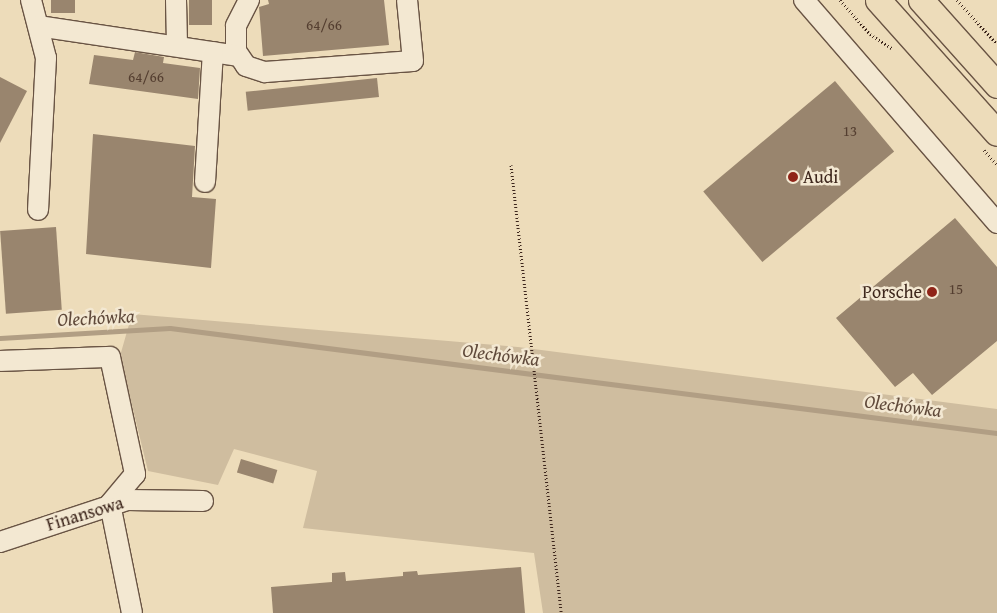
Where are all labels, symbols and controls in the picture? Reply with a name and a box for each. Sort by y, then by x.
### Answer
house number: 64/66 [306,16,342,34]
house number: 64/66 [128,68,164,86]
house number: 13 [843,122,857,140]
place label: Audi [803,166,838,188]
marker: Audi [787,171,799,183]
house number: 15 [949,280,963,298]
place label: Porsche [862,281,922,303]
marker: Porsche [926,286,938,298]
water label: Olechówka [57,305,135,331]
water label: Olechówka [461,339,541,371]
water label: Olechówka [863,390,943,422]
street label: Finansowa [44,492,126,536]

